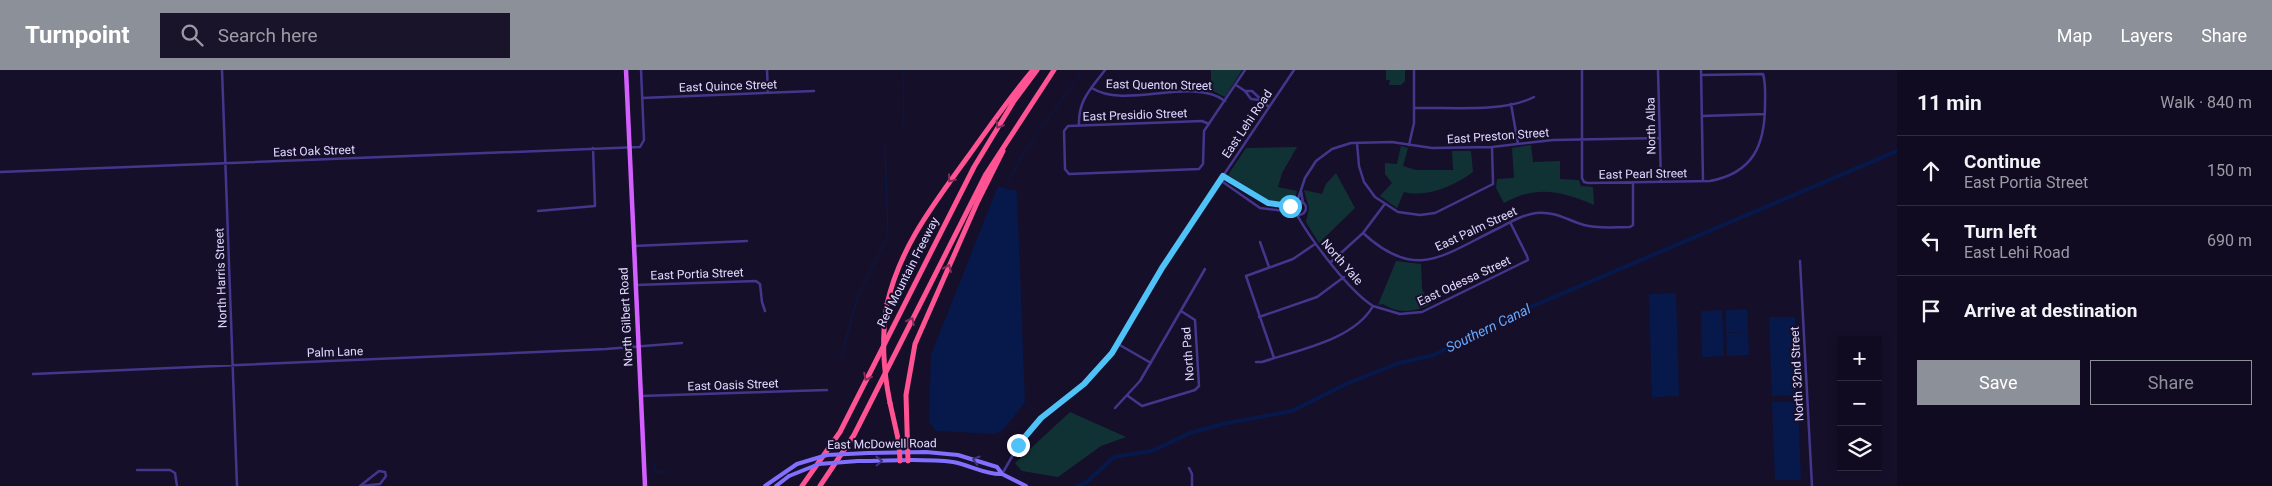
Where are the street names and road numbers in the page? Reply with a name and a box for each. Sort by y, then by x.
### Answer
street label: East Quince Street [679,77,777,95]
street label: East Quenton Street [1106,77,1212,93]
street label: East Lehi Road [1219,87,1275,161]
street label: North Alba [1644,97,1658,155]
street label: East Presidio Street [1082,106,1188,124]
street label: East Preston Street [1446,125,1550,147]
street label: East Oak Street [273,143,355,159]
street label: East Pearl Street [1599,166,1687,182]
street label: East Palm Street [1433,204,1519,254]
street label: Red Mountain Freeway [874,214,942,329]
street label: North Harris Street [212,228,230,328]
street label: North Yale [1318,236,1366,288]
street label: East Odessa Street [1415,253,1513,309]
street label: East Portia Street [650,265,744,283]
street label: North Gilbert Road [616,267,636,367]
street label: North 32nd Street [1788,326,1806,422]
street label: North Pad [1179,327,1197,381]
street label: Palm Lane [307,344,363,360]
street label: East Oasis Street [687,376,779,394]
street label: East McDowell Road [827,436,937,452]

